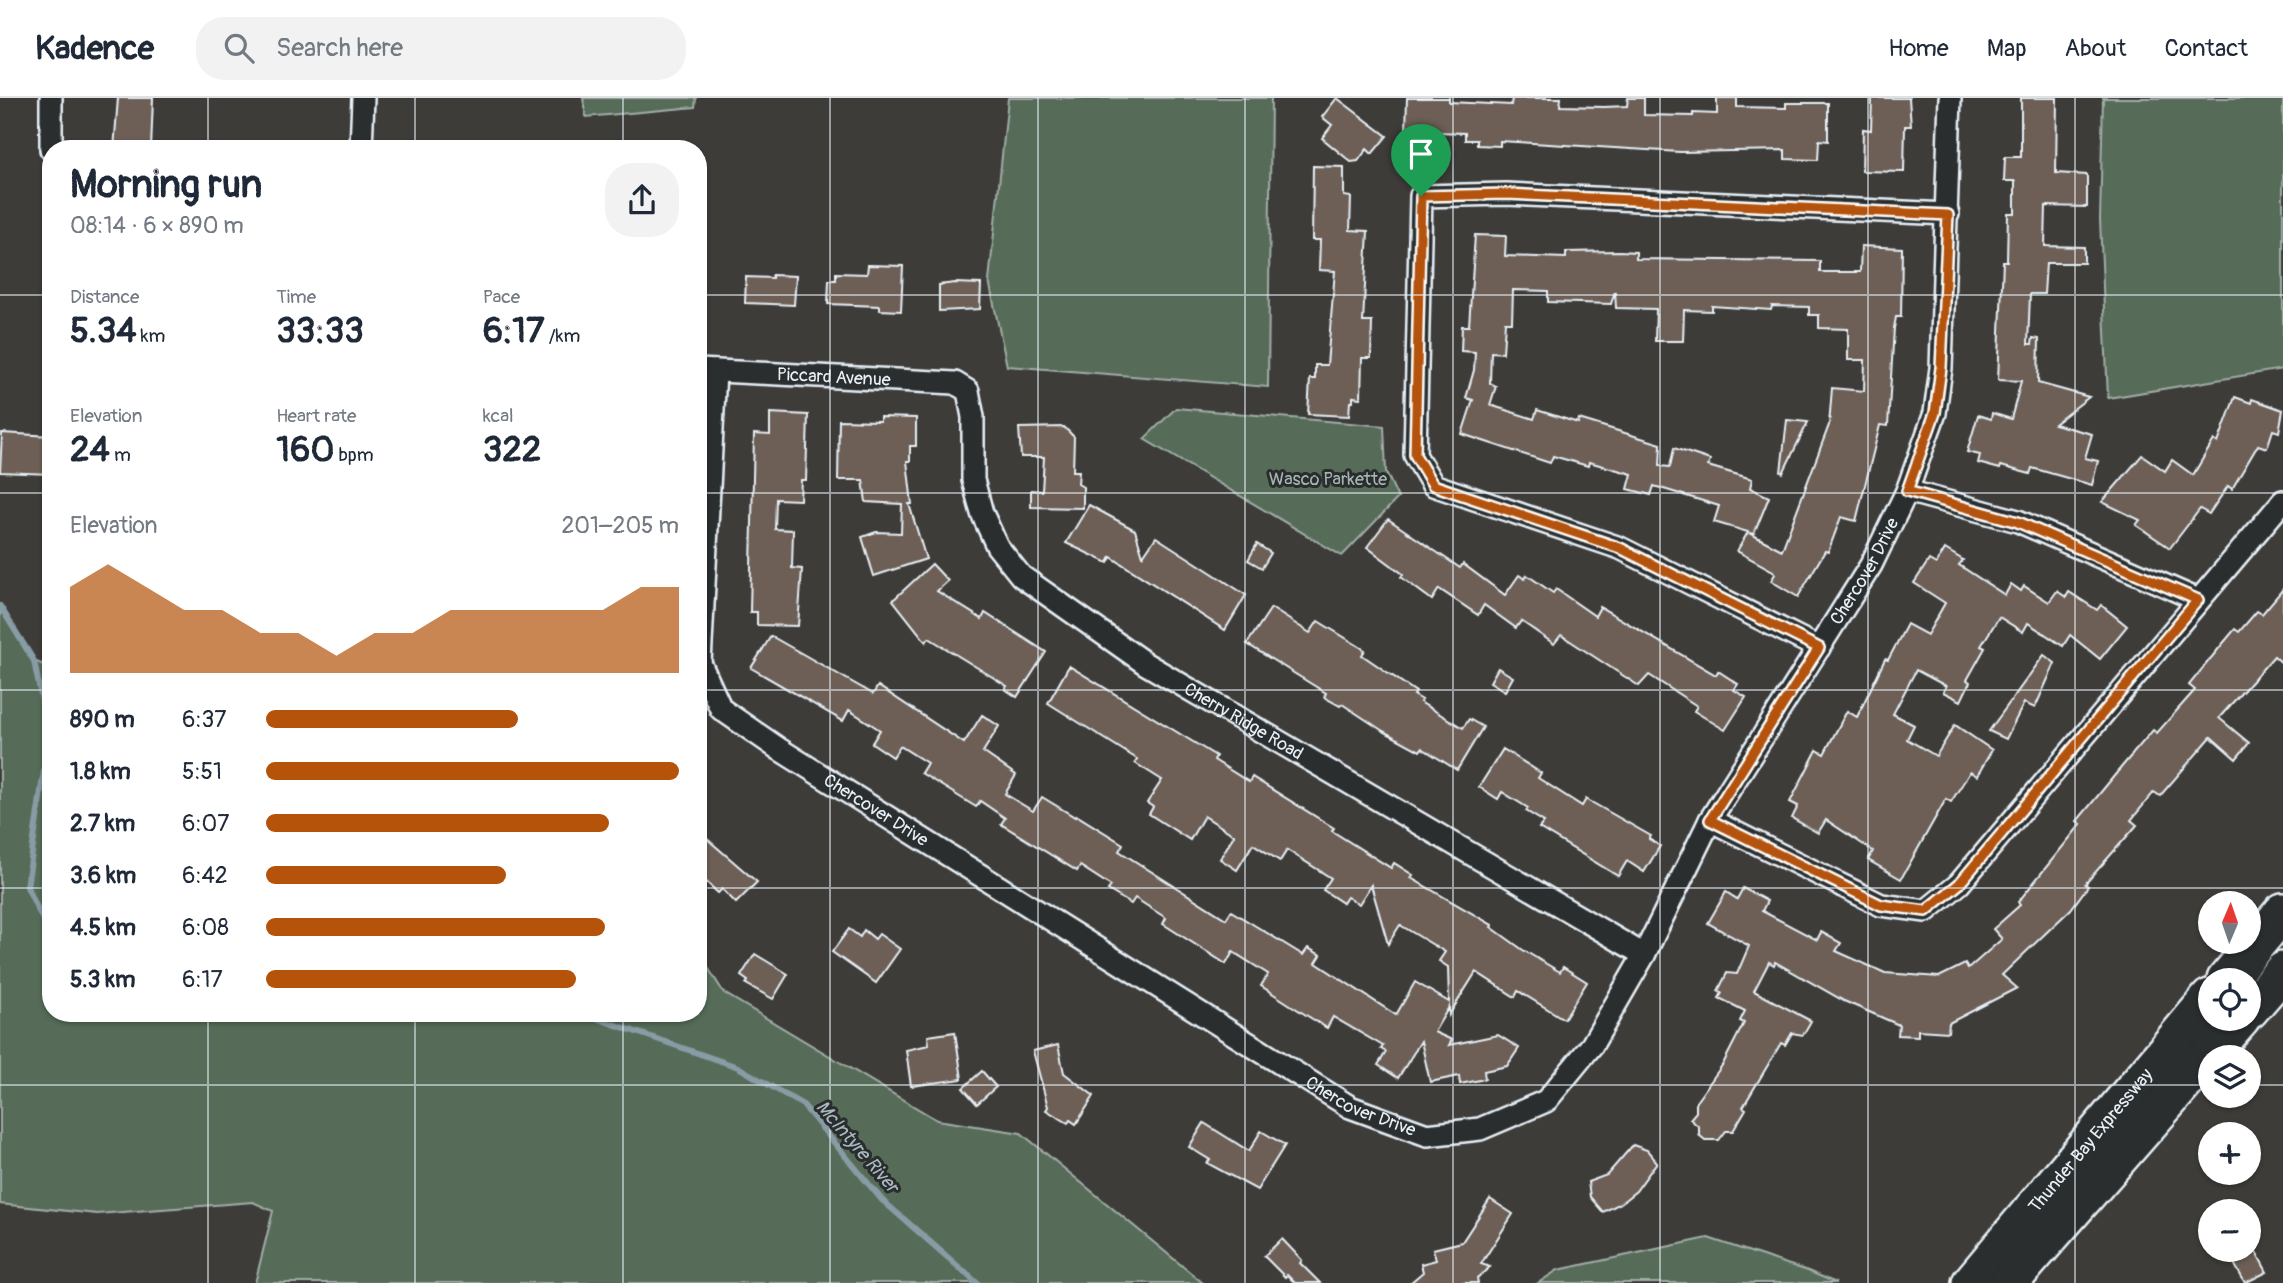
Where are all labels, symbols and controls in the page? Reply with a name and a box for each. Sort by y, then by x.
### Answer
search box [196,17,686,80]
text: Kadence [35,28,154,69]
icon: search [220,29,258,67]
text: Search here [276,32,403,64]
text: Home [1888,34,1949,63]
text: Map [1987,34,2027,63]
text: About [2065,34,2127,63]
text: Contact [2165,34,2248,63]
pin [1391,124,1451,196]
icon: arrive [1402,135,1440,173]
text: Morning run [70,161,262,209]
button: share [605,163,679,237]
text: 08:14 · 6 × 890 m [70,211,244,240]
text: Distance [70,285,139,309]
text: Time [276,285,316,309]
text: Pace [483,285,520,309]
text: 5.34 [70,309,136,353]
text: 33:33 [276,309,364,353]
text: 6:17 [483,309,545,353]
text: km [136,324,165,348]
text: /km [545,324,580,348]
street label: Piccard Avenue [776,363,891,392]
text: Elevation [70,404,142,428]
text: Heart rate [276,404,356,428]
text: kcal [483,404,514,428]
text: 24 [70,428,110,472]
text: 160 [276,428,334,472]
text: 322 [483,428,541,472]
text: m [110,443,131,467]
text: bpm [334,443,374,467]
park label: Wasco Parkette [1269,468,1387,491]
text: Elevation [70,511,158,540]
text: 201–205 m [561,511,679,540]
street label: Chercover Drive [1825,514,1904,629]
street label: Cherry Ridge Road [1180,678,1307,765]
text: 890 m [70,705,135,734]
text: 6:37 [182,705,227,734]
text: 1.8 km [70,757,131,786]
text: 5:51 [182,757,222,786]
street label: Chercover Drive [819,769,933,852]
text: 2.7 km [70,809,135,838]
text: 6:07 [182,809,229,838]
text: 3.6 km [70,861,136,890]
text: 6:42 [182,861,228,890]
north arrow [2198,891,2261,954]
map controls [2198,891,2261,1262]
text: 4.5 km [70,913,136,942]
text: 6:08 [182,913,229,942]
text: 5.3 km [70,965,135,994]
text: 6:17 [182,965,223,994]
button: locate [2198,968,2261,1031]
button: layers [2198,1045,2261,1108]
street label: Thunder Bay Expressway [2024,1064,2158,1218]
street label: Chercover Drive [1301,1071,1419,1142]
water label: McIntyre River [811,1096,905,1199]
button: + [2198,1122,2261,1185]
button: − [2198,1199,2261,1262]

